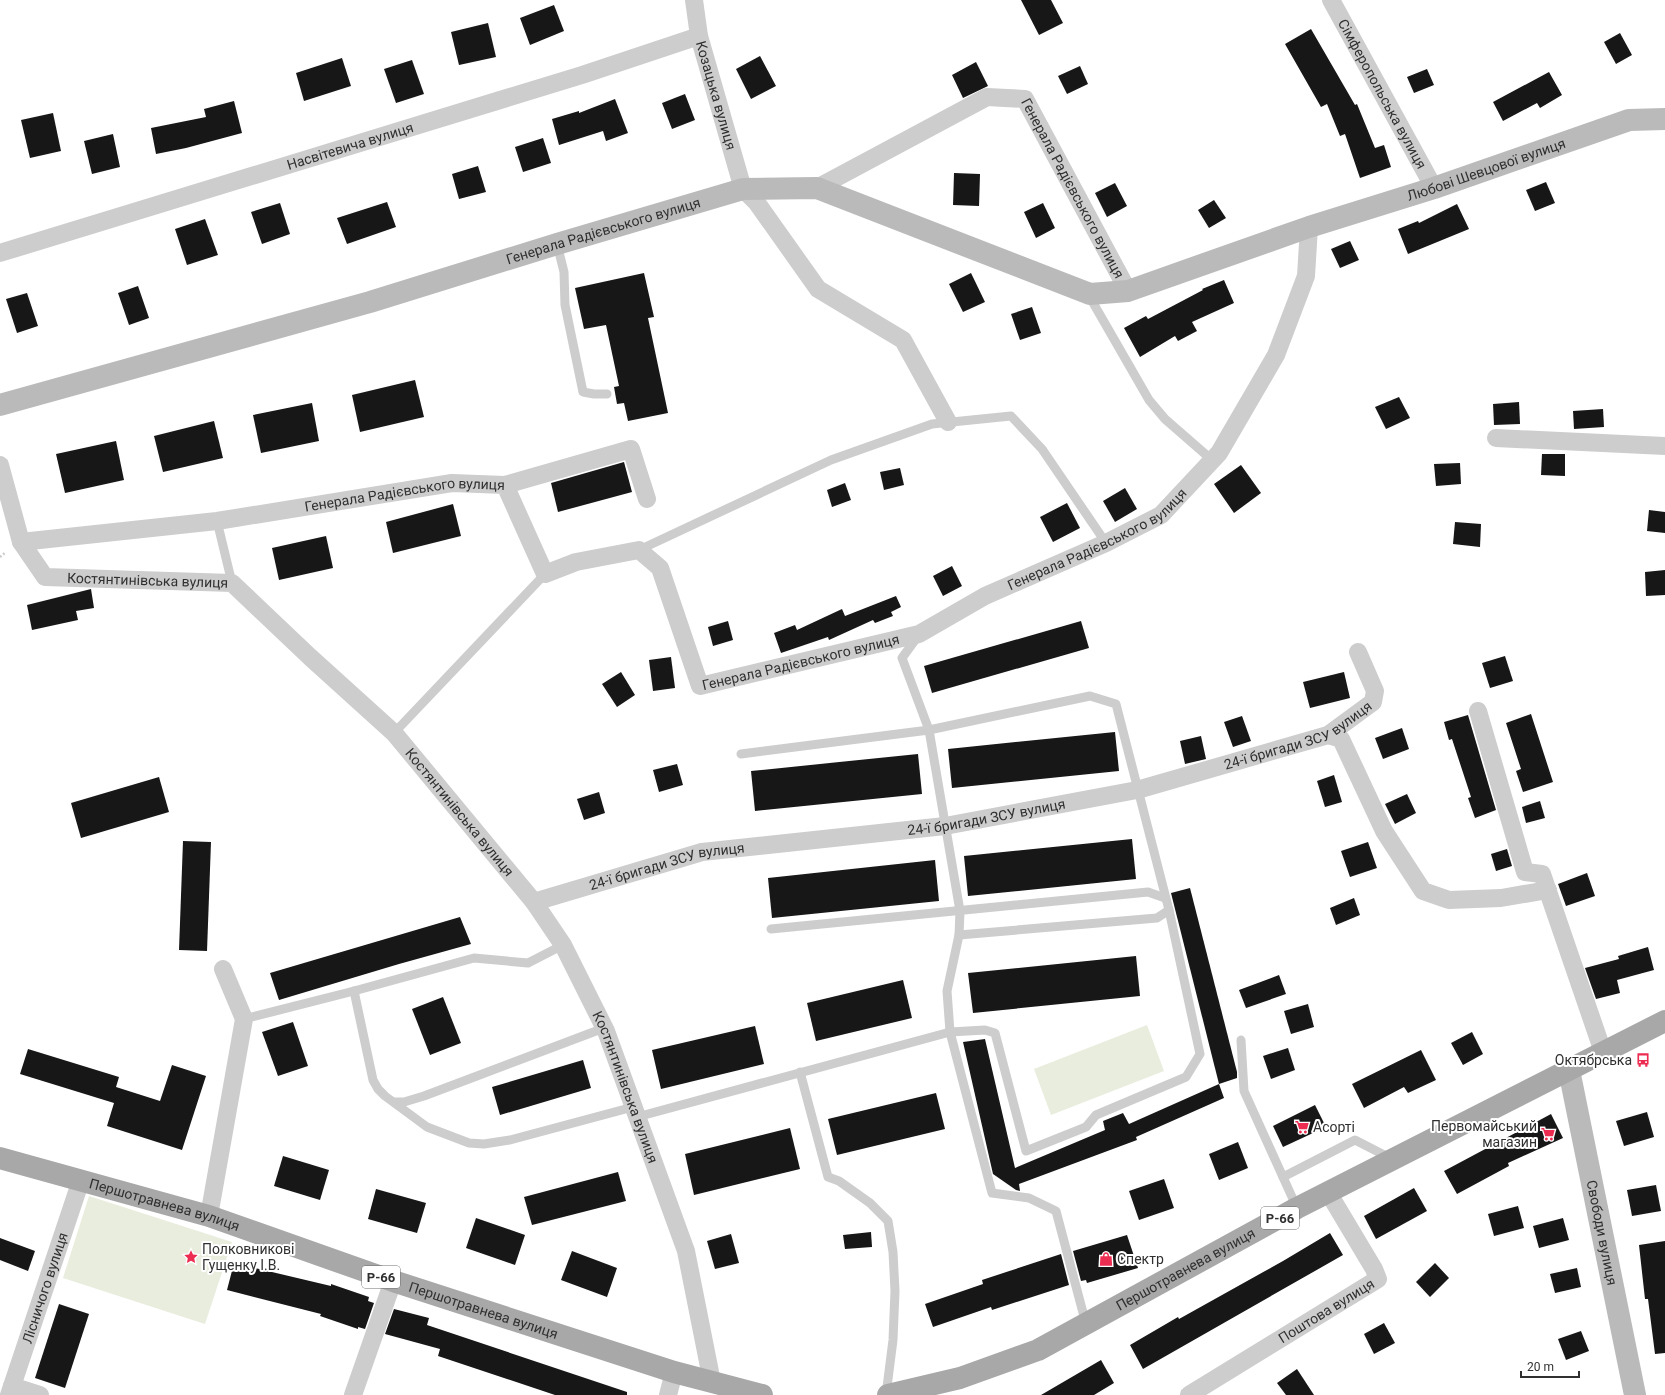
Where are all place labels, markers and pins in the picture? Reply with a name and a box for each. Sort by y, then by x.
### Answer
place label: Октябрська [1555,1052,1632,1068]
bus stop icon: Октябрська [1635,1052,1651,1068]
place label: Первомайський магазин [1431,1118,1537,1150]
supermarket icon: Асорті [1294,1119,1310,1135]
place label: Асорті [1313,1119,1355,1135]
supermarket icon: Первомайський магазин [1540,1126,1556,1142]
place label: Полковникові Гущенку І.В. [202,1241,294,1273]
place icon: Полковникові Гущенку І.В. [183,1249,199,1265]
shop icon: Спектр [1098,1251,1114,1267]
place label: Спектр [1117,1251,1164,1267]

